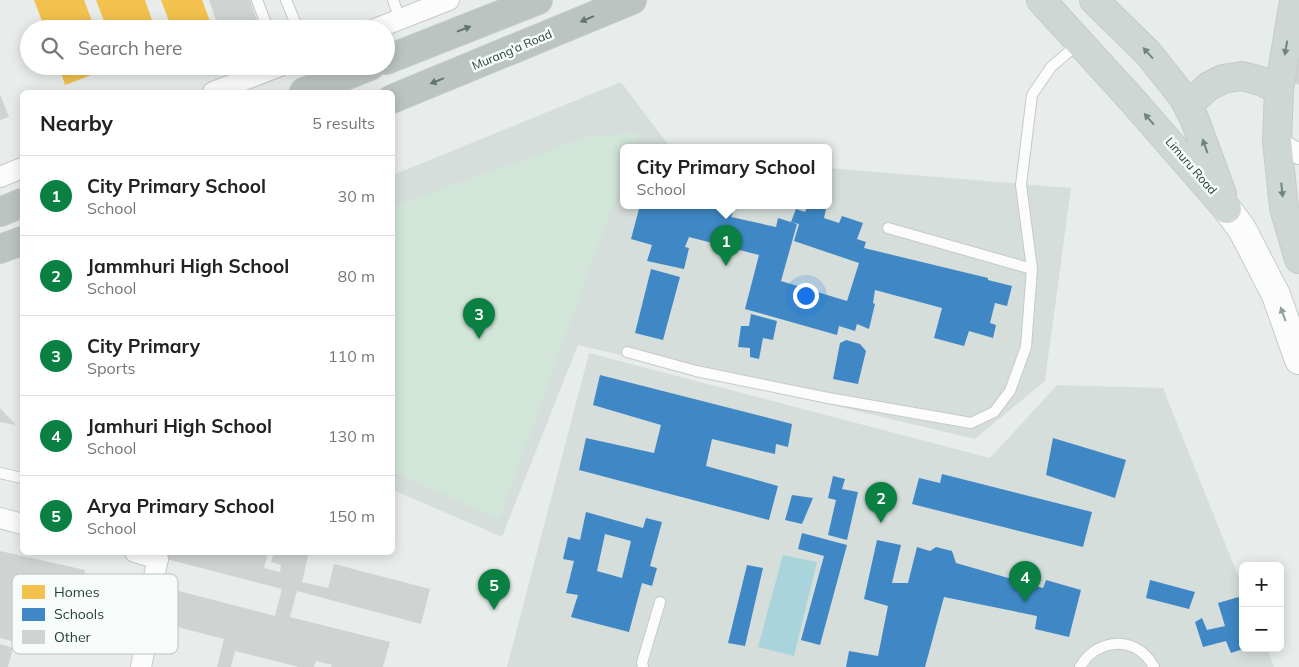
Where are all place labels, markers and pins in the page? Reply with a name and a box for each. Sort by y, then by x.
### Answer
pin: 1 [710,225,742,266]
pin: 3 [463,298,495,339]
pin: 2 [865,482,897,523]
pin: 4 [1009,561,1041,602]
pin: 5 [478,569,510,610]

